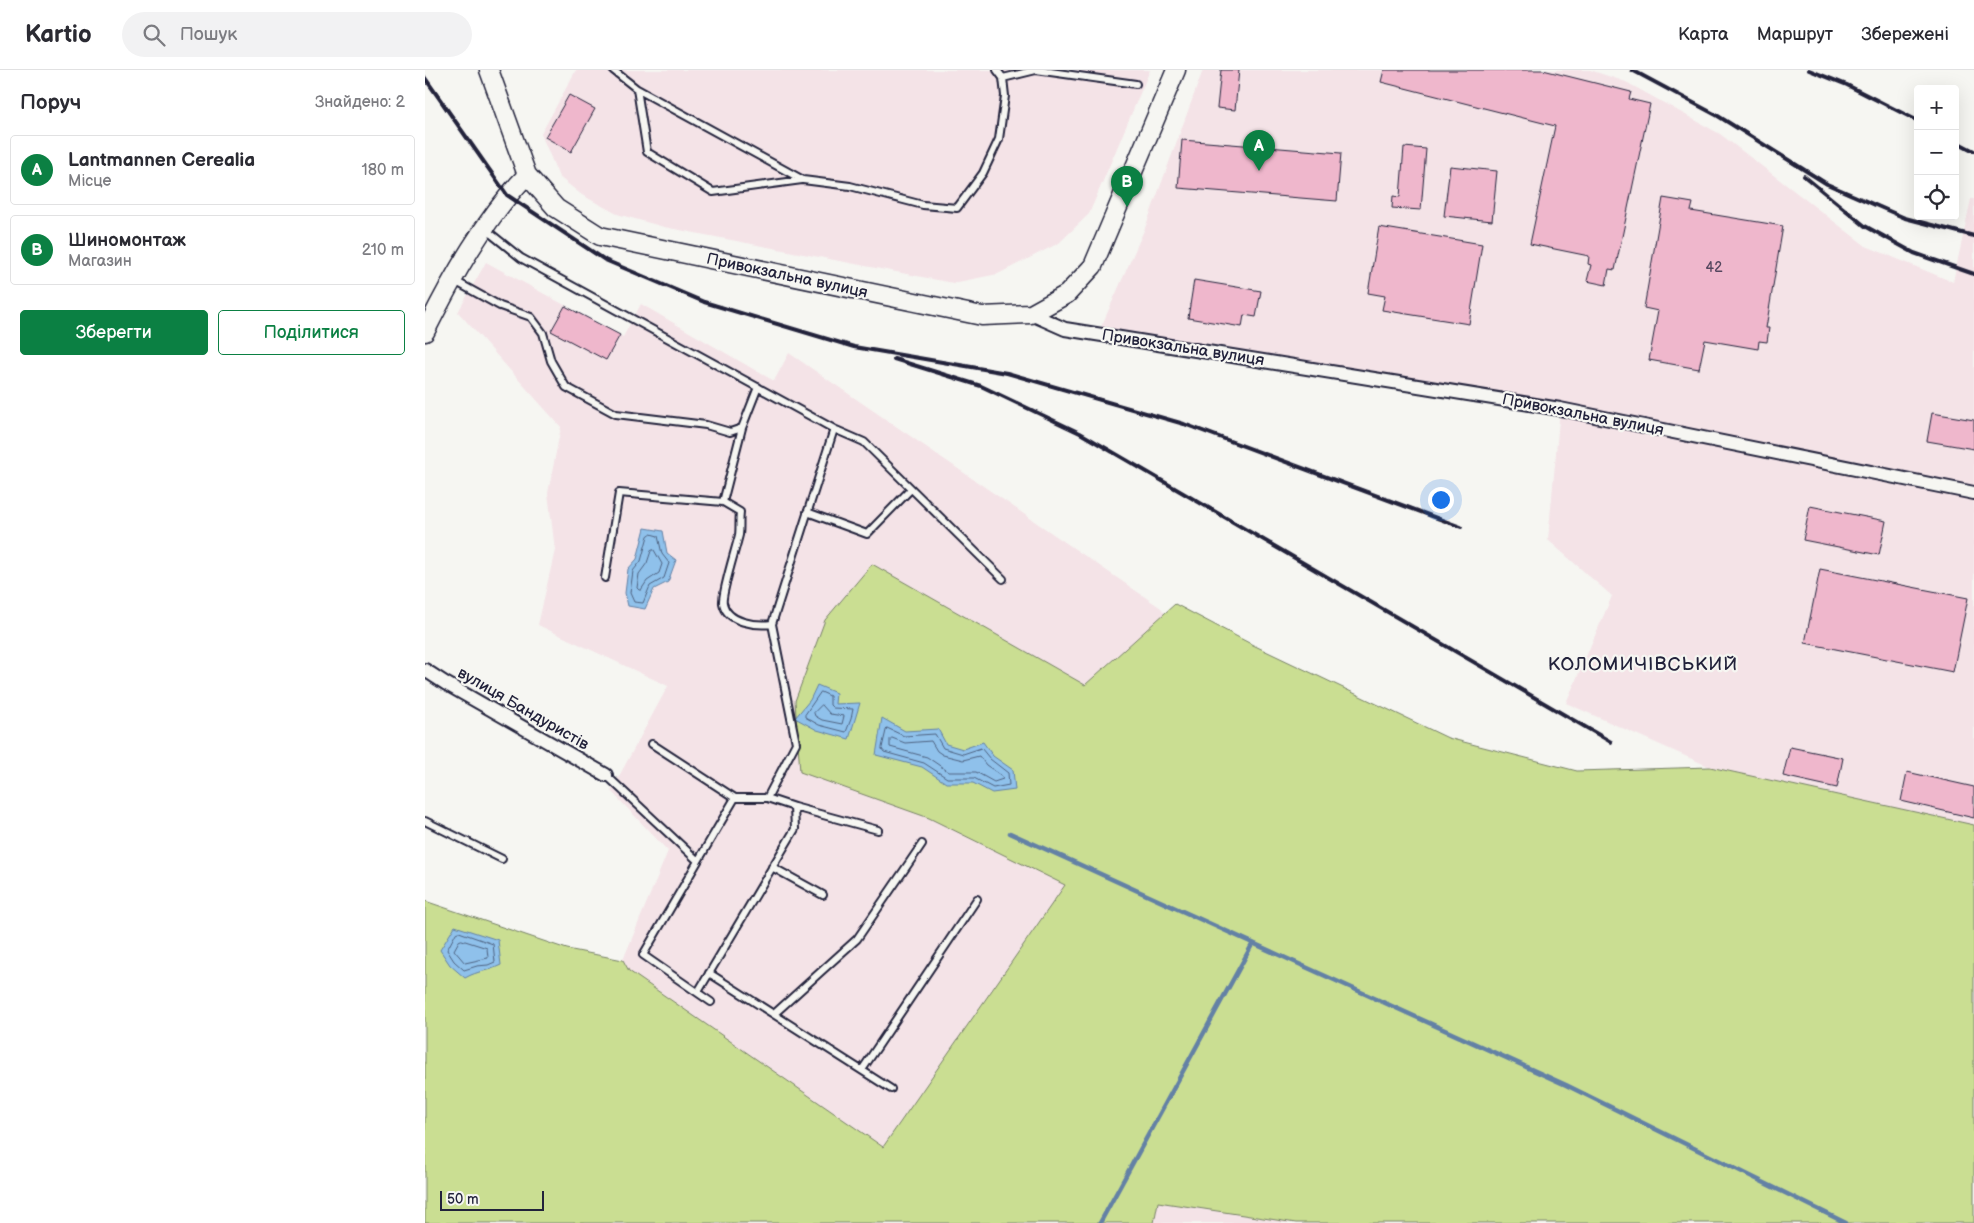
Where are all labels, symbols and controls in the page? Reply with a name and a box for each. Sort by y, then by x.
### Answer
search box [122,12,472,57]
text: Kartio [25,20,92,49]
icon: search [140,21,168,49]
text: Пошук [180,23,237,46]
text: Карта [1678,24,1729,45]
text: Маршрут [1757,24,1833,45]
text: Збережені [1861,24,1949,45]
map controls [1914,85,1959,220]
button: + [1914,85,1959,130]
text: Поруч [20,90,81,115]
text: Знайдено: 2 [315,93,405,112]
pin: A [1243,130,1275,171]
button: − [1914,130,1959,175]
text: Lantmannen Cerealia [68,149,255,172]
text: A [32,161,42,180]
text: 180 m [362,161,404,180]
pin: B [1111,166,1143,207]
text: Місце [68,172,112,191]
button: locate [1914,175,1959,220]
text: Шиномонтаж [68,229,186,252]
text: B [31,241,43,260]
text: 210 m [362,241,404,260]
street label: Привокзальна вулиця [705,250,869,302]
text: Магазин [68,252,132,271]
house number: 42 [1706,259,1723,276]
button: Зберегти [20,310,208,355]
button: Поділитися [218,310,405,355]
street label: Привокзальна вулиця [1100,326,1266,370]
street label: Привокзальна вулиця [1501,390,1666,440]
your location [1428,487,1454,513]
district label: КОЛОМИЧІВСЬКИЙ [1548,653,1738,676]
street label: вулиця Бандуристів [454,664,593,755]
scale bar [440,1188,544,1211]
text: 50 m [447,1191,479,1208]

